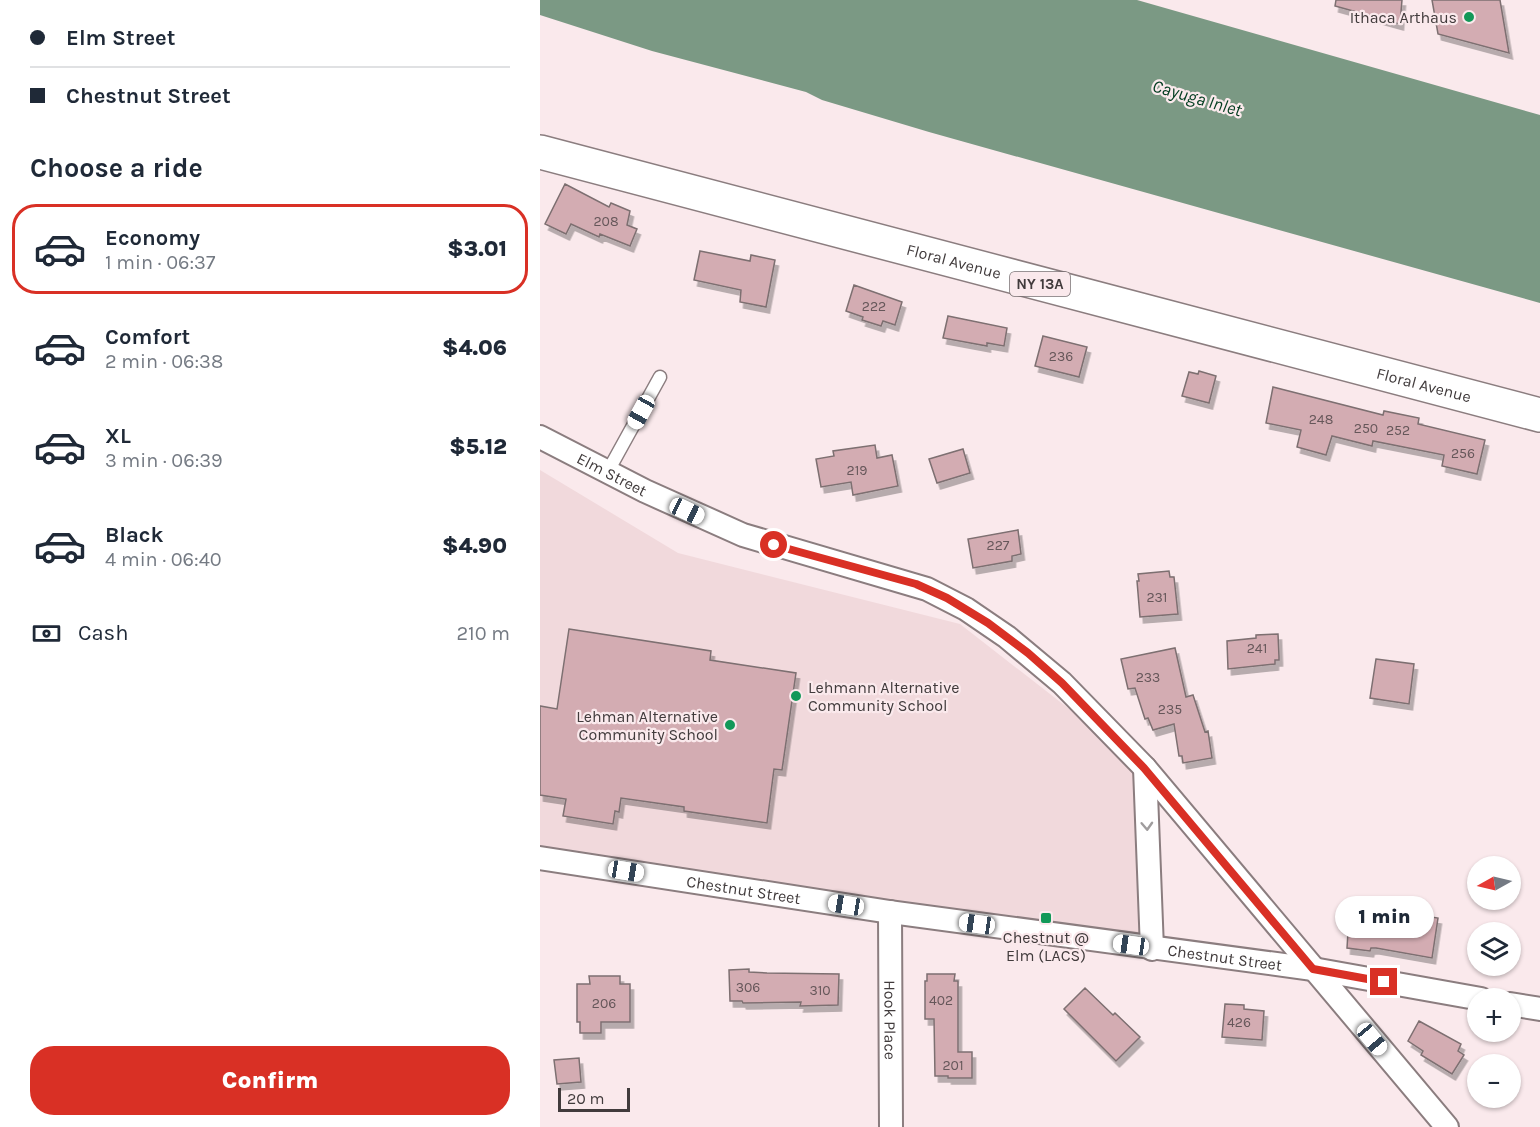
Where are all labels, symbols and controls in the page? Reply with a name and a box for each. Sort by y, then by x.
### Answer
place label: Ithaca Arthaus [1350,8,1457,27]
marker: Ithaca Arthaus [1462,10,1476,24]
text: Elm Street [66,25,175,51]
water label: Cayuga Inlet [1150,75,1245,122]
text: Chestnut Street [66,83,231,109]
text: Choose a ride [30,152,203,184]
house number: 208 [593,213,619,230]
icon: car [33,222,87,276]
text: Economy [105,225,200,251]
text: $3.01 [447,236,507,262]
street label: Floral Avenue [904,239,1003,282]
text: 1 min · 06:37 [105,251,215,274]
road number: NY 13A [1010,272,1070,296]
house number: 222 [862,298,886,315]
icon: car [33,321,87,375]
text: Comfort [105,324,190,350]
text: $4.06 [442,335,507,361]
house number: 236 [1049,348,1073,365]
text: 2 min · 06:38 [105,350,223,373]
street label: Floral Avenue [1375,363,1473,406]
car [624,392,658,432]
house number: 248 [1309,411,1333,428]
icon: car [33,420,87,474]
house number: 250 [1354,420,1378,437]
house number: 252 [1386,422,1410,439]
text: XL [105,423,131,449]
text: $5.12 [449,434,507,460]
house number: 256 [1451,445,1475,462]
street label: Elm Street [574,448,650,500]
text: 3 min · 06:39 [105,449,223,472]
house number: 219 [847,462,867,479]
car [667,495,707,527]
icon: car [33,519,87,573]
text: Black [105,522,164,548]
route start [760,531,787,558]
text: $4.90 [442,533,507,559]
house number: 227 [987,537,1010,554]
text: 4 min · 06:40 [105,548,222,571]
house number: 231 [1146,589,1168,606]
icon: cash [30,617,63,650]
text: Cash [78,620,128,646]
text: 210 m [456,622,510,645]
house number: 241 [1247,640,1267,657]
house number: 233 [1136,669,1160,686]
place label: Lehmann Alternative Community School [808,678,959,715]
marker: Lehmann Alternative Community School [789,689,803,703]
house number: 235 [1158,701,1182,718]
place label: Lehman Alternative Community School [576,707,718,744]
marker: Lehman Alternative Community School [723,718,737,732]
one-way arrow [1141,822,1154,831]
north arrow [1467,856,1521,910]
map controls [1467,856,1521,1108]
car [607,859,645,883]
street label: Chestnut Street [685,871,802,908]
car [827,893,865,917]
callout: 1 min [1334,895,1434,937]
text: 1 min [1358,905,1411,928]
marker: Chestnut @ Elm (LACS) [1039,911,1053,925]
car [958,913,996,935]
button: layers [1467,922,1521,976]
place label: Chestnut @ Elm (LACS) [1003,928,1089,965]
car [1112,934,1150,956]
street label: Chestnut Street [1166,940,1283,974]
route end [1370,968,1397,995]
house number: 306 [736,979,760,996]
street label: Hook Place [881,980,900,1060]
house number: 310 [809,982,831,999]
button: + [1467,988,1521,1042]
house number: 402 [929,992,953,1009]
house number: 206 [592,995,616,1012]
house number: 426 [1227,1014,1251,1031]
car [1354,1019,1390,1059]
button: Confirm [30,1046,510,1115]
button: − [1467,1054,1521,1108]
house number: 201 [942,1057,964,1074]
scale bar [558,1085,630,1112]
text: 20 m [567,1089,605,1108]

